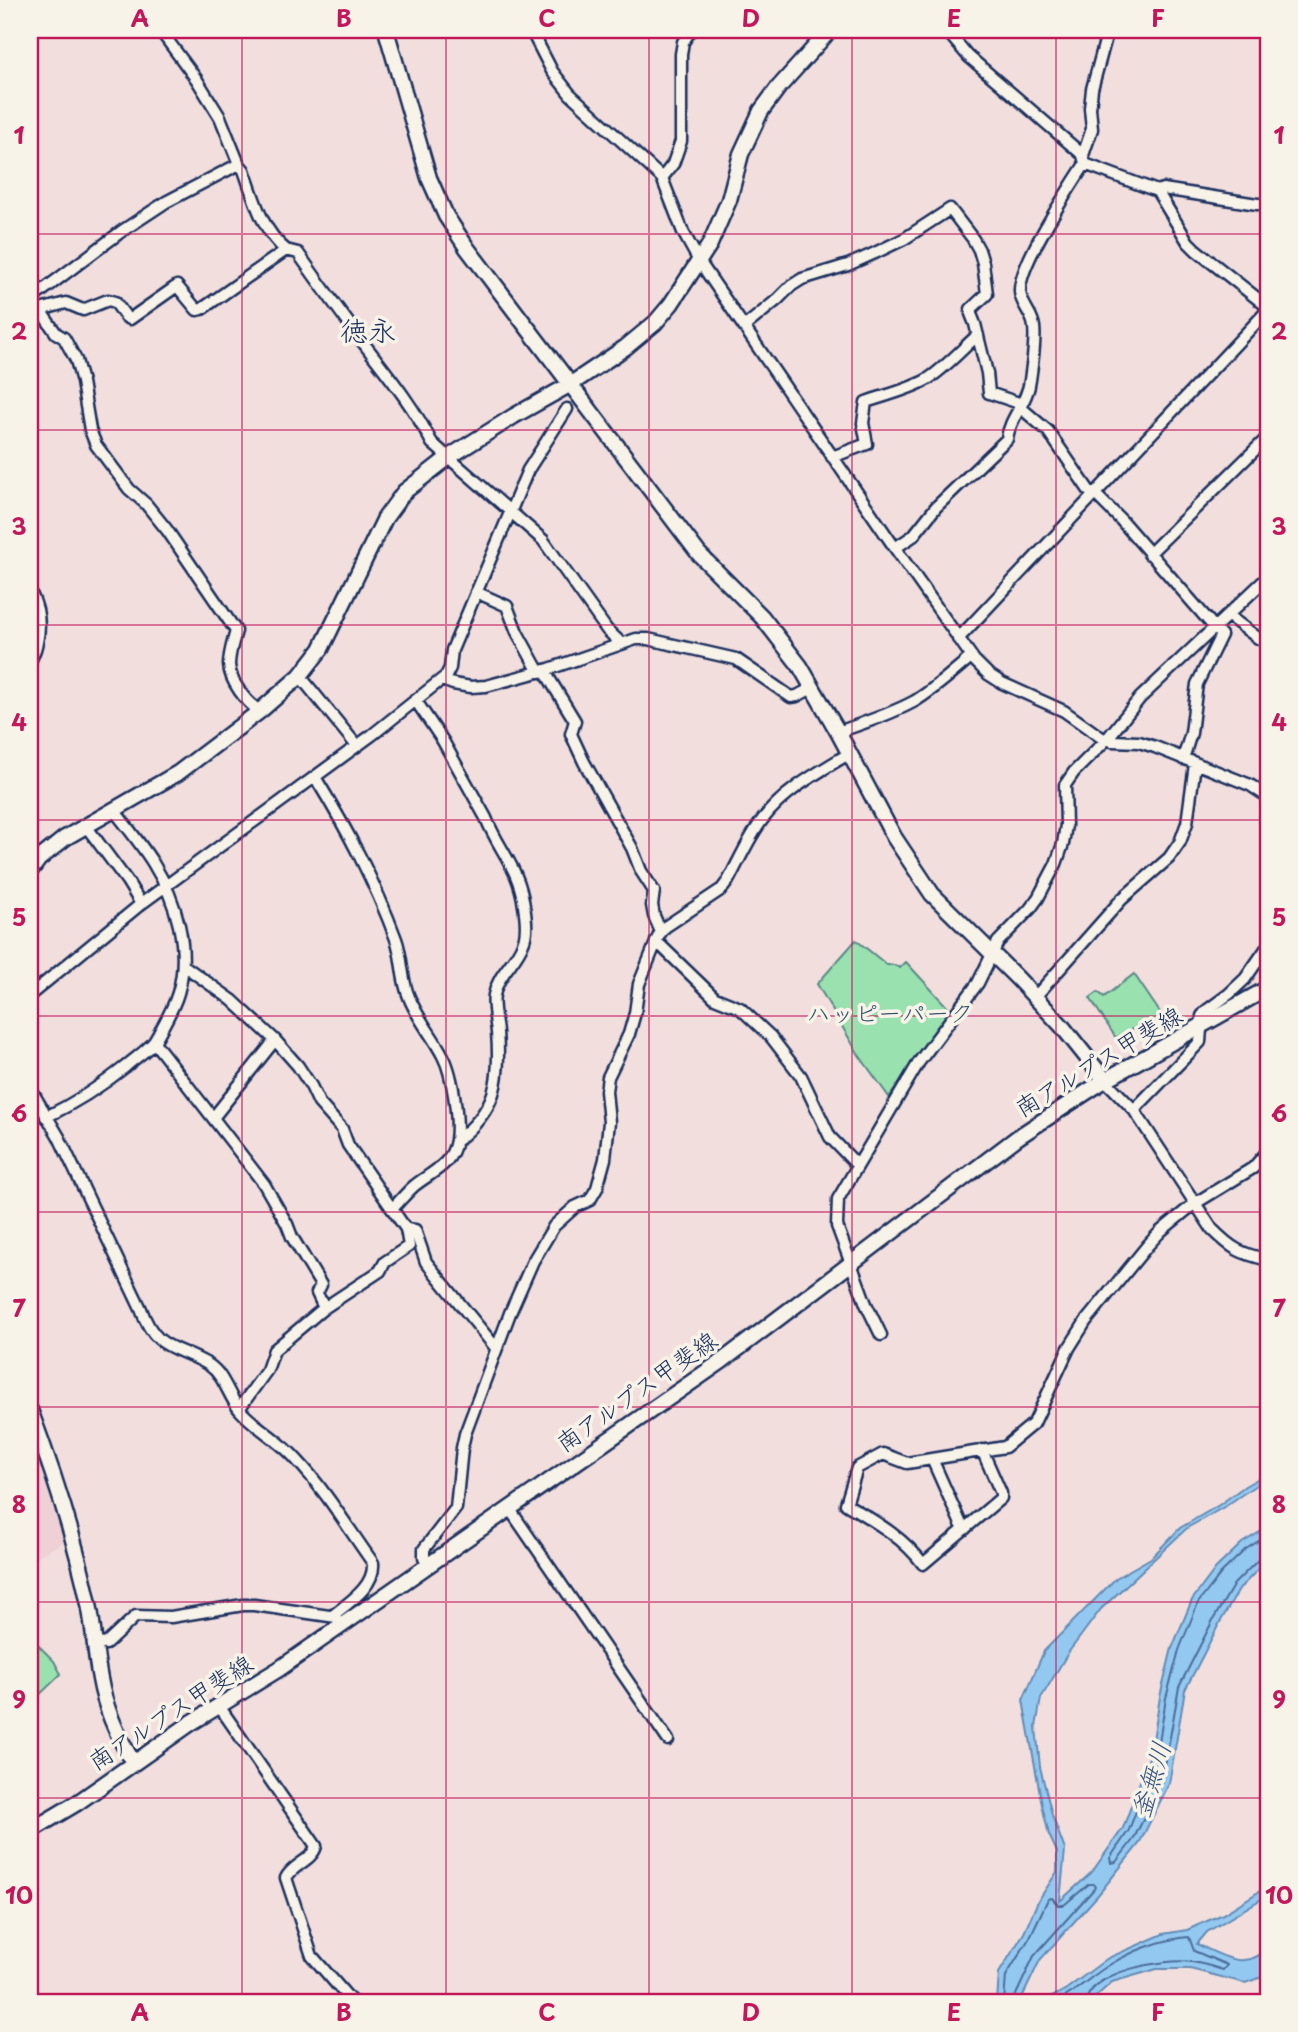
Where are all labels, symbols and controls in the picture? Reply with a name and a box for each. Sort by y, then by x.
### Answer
text: A [131,0,149,35]
text: B [336,0,352,35]
text: C [538,0,556,35]
text: D [742,0,760,35]
text: E [947,0,961,35]
text: F [1151,0,1165,35]
text: 1 [14,117,25,152]
text: 1 [1274,117,1285,152]
district label: 徳永 [340,308,396,351]
text: 2 [11,313,27,348]
text: 2 [1271,313,1287,348]
text: 3 [11,508,27,543]
text: 3 [1271,508,1287,543]
text: 4 [11,704,27,739]
text: 4 [1271,704,1287,739]
text: 5 [12,899,26,934]
text: 5 [1272,899,1286,934]
park label: ハッピーパーク [807,994,973,1030]
street label: 南アルプス甲斐線 [1007,996,1189,1125]
text: 6 [11,1095,27,1130]
text: 6 [1271,1095,1287,1130]
text: 7 [12,1290,26,1325]
text: 7 [1272,1290,1286,1325]
street label: 南アルプス甲斐線 [548,1321,724,1459]
text: 8 [12,1486,26,1521]
text: 8 [1272,1486,1286,1521]
street label: 南アルプス甲斐線 [81,1645,259,1778]
text: 9 [12,1681,26,1716]
text: 9 [1272,1681,1286,1716]
water label: 釜無川 [1120,1737,1180,1823]
text: 10 [5,1877,33,1912]
text: 10 [1265,1877,1293,1912]
text: A [131,1994,149,2029]
text: B [336,1994,352,2029]
text: C [538,1994,556,2029]
text: D [742,1994,760,2029]
text: E [947,1994,961,2029]
text: F [1151,1994,1165,2029]

